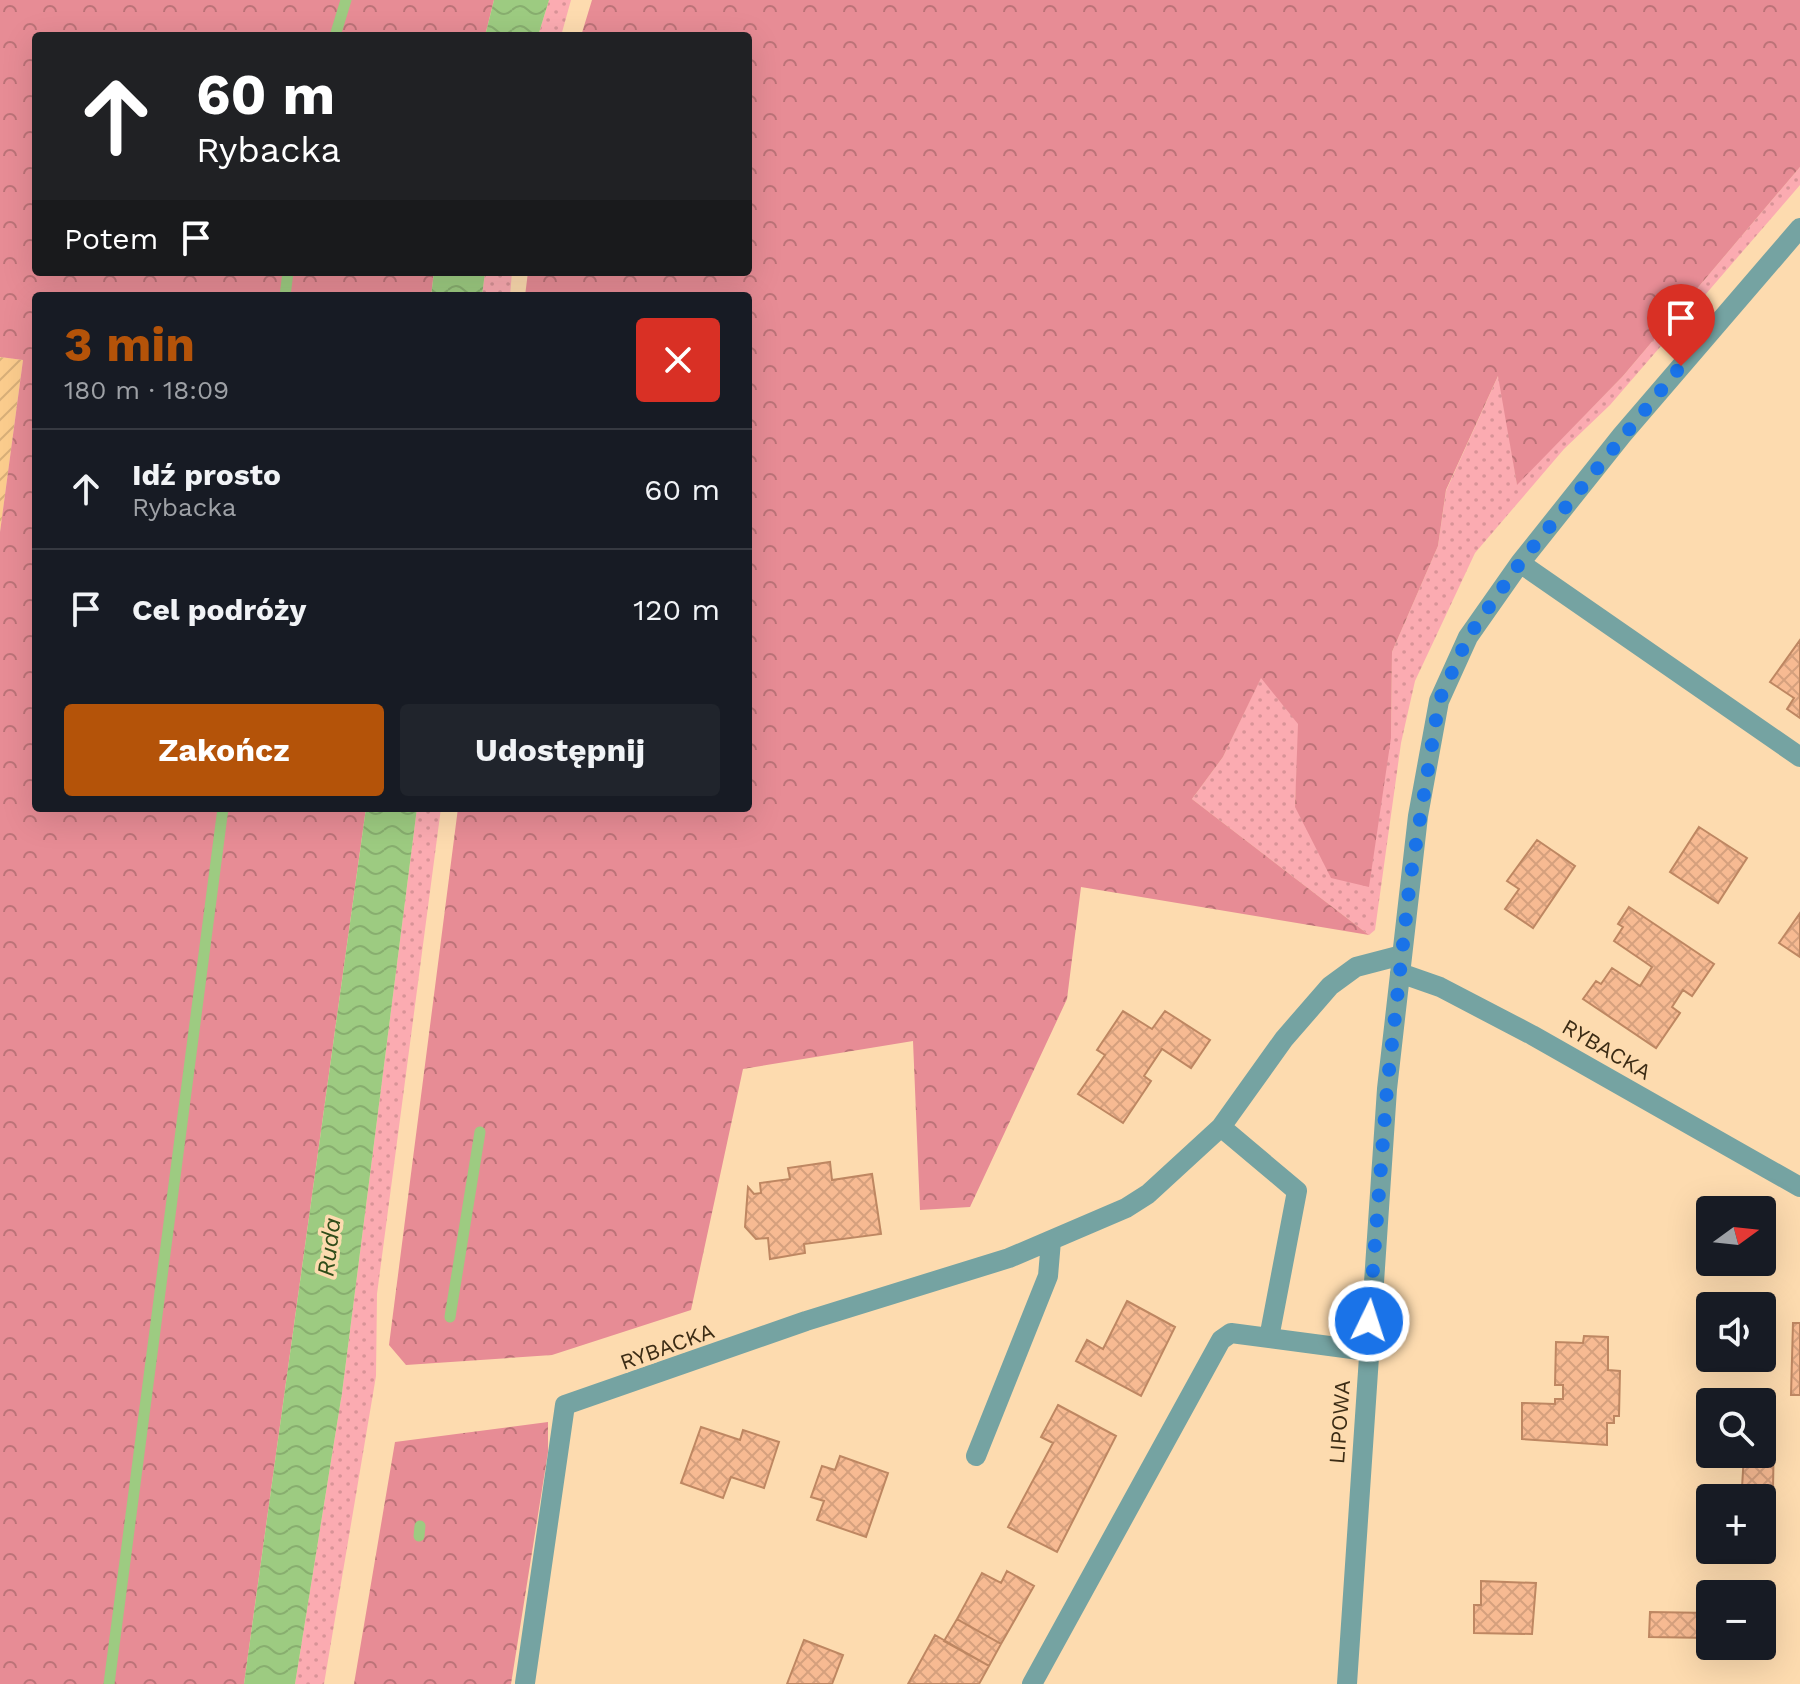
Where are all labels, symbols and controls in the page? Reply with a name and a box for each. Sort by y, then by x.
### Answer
text: 60 m [196,62,335,128]
icon: ahead [64,64,168,168]
text: Rybacka [196,129,341,171]
icon: arrive [174,216,218,260]
text: Potem [64,221,158,256]
pin [1647,284,1715,366]
icon: arrive [1659,296,1703,340]
text: 3 min [64,316,195,373]
button: close [636,318,720,402]
text: 180 m · 18:09 [64,375,229,405]
text: Idź prosto [132,457,281,492]
icon: ahead [64,467,108,511]
text: 60 m [644,472,720,507]
text: Rybacka [132,492,237,522]
icon: arrive [64,587,108,631]
text: Cel podróży [132,592,306,627]
text: 120 m [633,592,720,627]
button: Zakończ [64,704,384,796]
button: Udostępnij [400,704,720,796]
street label: RYBACKA [1558,1014,1656,1085]
north arrow [1696,1196,1776,1276]
map controls [1696,1196,1776,1660]
water label: Ruda [312,1216,347,1278]
position arrow [1327,1279,1411,1363]
button: sound [1696,1292,1776,1372]
street label: RYBACKA [617,1318,718,1375]
street label: LIPOWA [1324,1379,1355,1465]
button: search [1696,1388,1776,1468]
button: + [1696,1484,1776,1564]
button: − [1696,1580,1776,1660]

